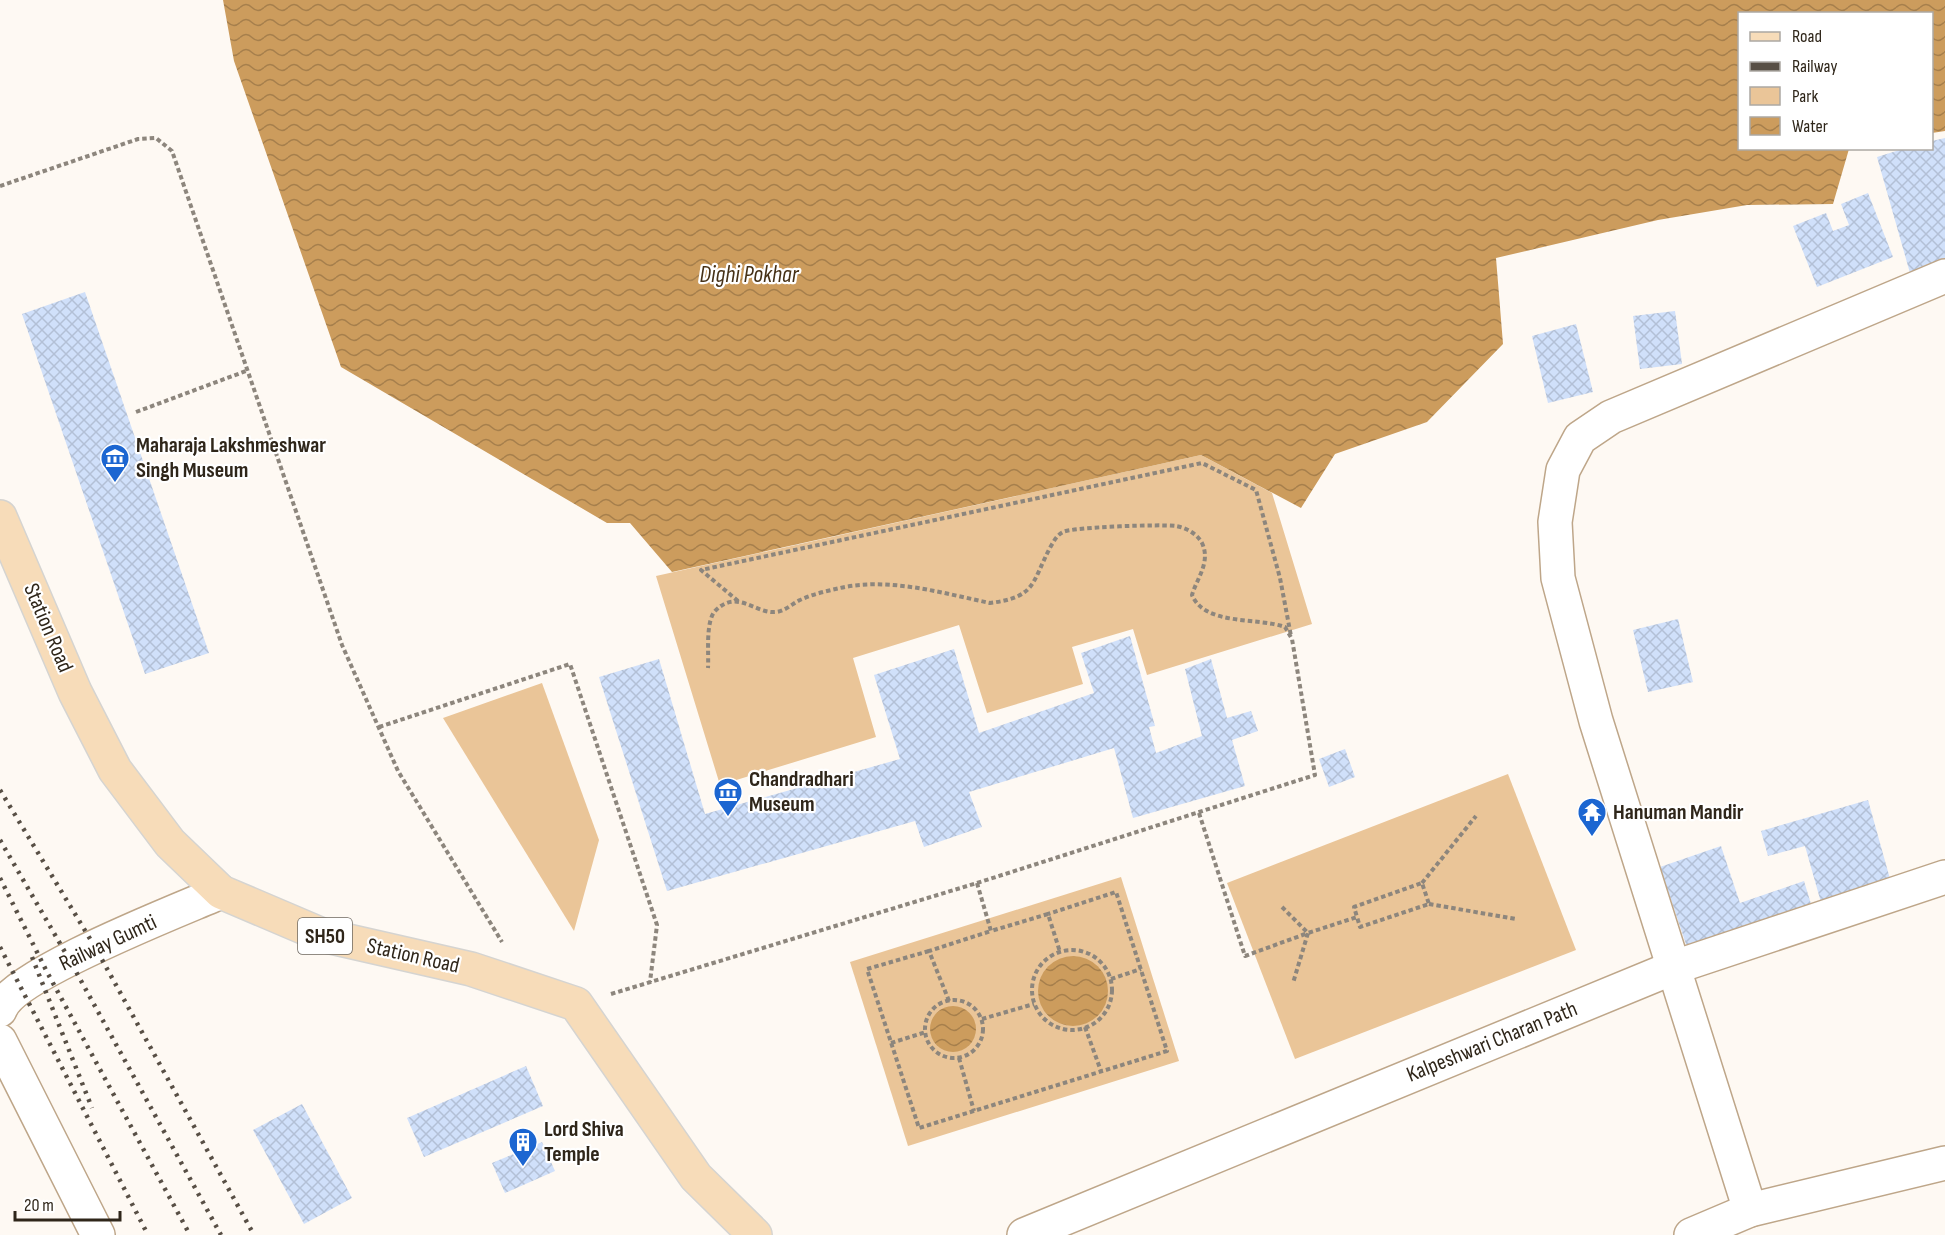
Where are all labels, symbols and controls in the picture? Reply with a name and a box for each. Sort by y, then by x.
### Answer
legend [1738,12,1933,150]
text: Road [1792,26,1822,47]
text: Railway [1792,56,1837,77]
text: Park [1792,86,1818,107]
text: Water [1792,116,1828,137]
water label: Dighi Pokhar [699,260,800,289]
place label: Maharaja Lakshmeshwar Singh Museum [136,432,326,484]
museum icon: Maharaja Lakshmeshwar Singh Museum [99,442,131,484]
street label: Station Road [17,579,79,677]
place label: Chandradhari Museum [749,766,854,818]
museum icon: Chandradhari Museum [712,776,744,818]
temple icon: Hanuman Mandir [1576,796,1608,838]
place label: Hanuman Mandir [1613,799,1744,826]
street label: Railway Gumti [55,909,161,977]
road number: SH50 [298,918,352,954]
street label: Station Road [364,932,462,980]
street label: Kalpeshwari Charan Path [1403,995,1581,1089]
place label: Lord Shiva Temple [544,1116,624,1168]
building icon: Lord Shiva Temple [507,1126,539,1168]
scale bar [15,1184,120,1222]
text: 20 m [24,1195,54,1216]

